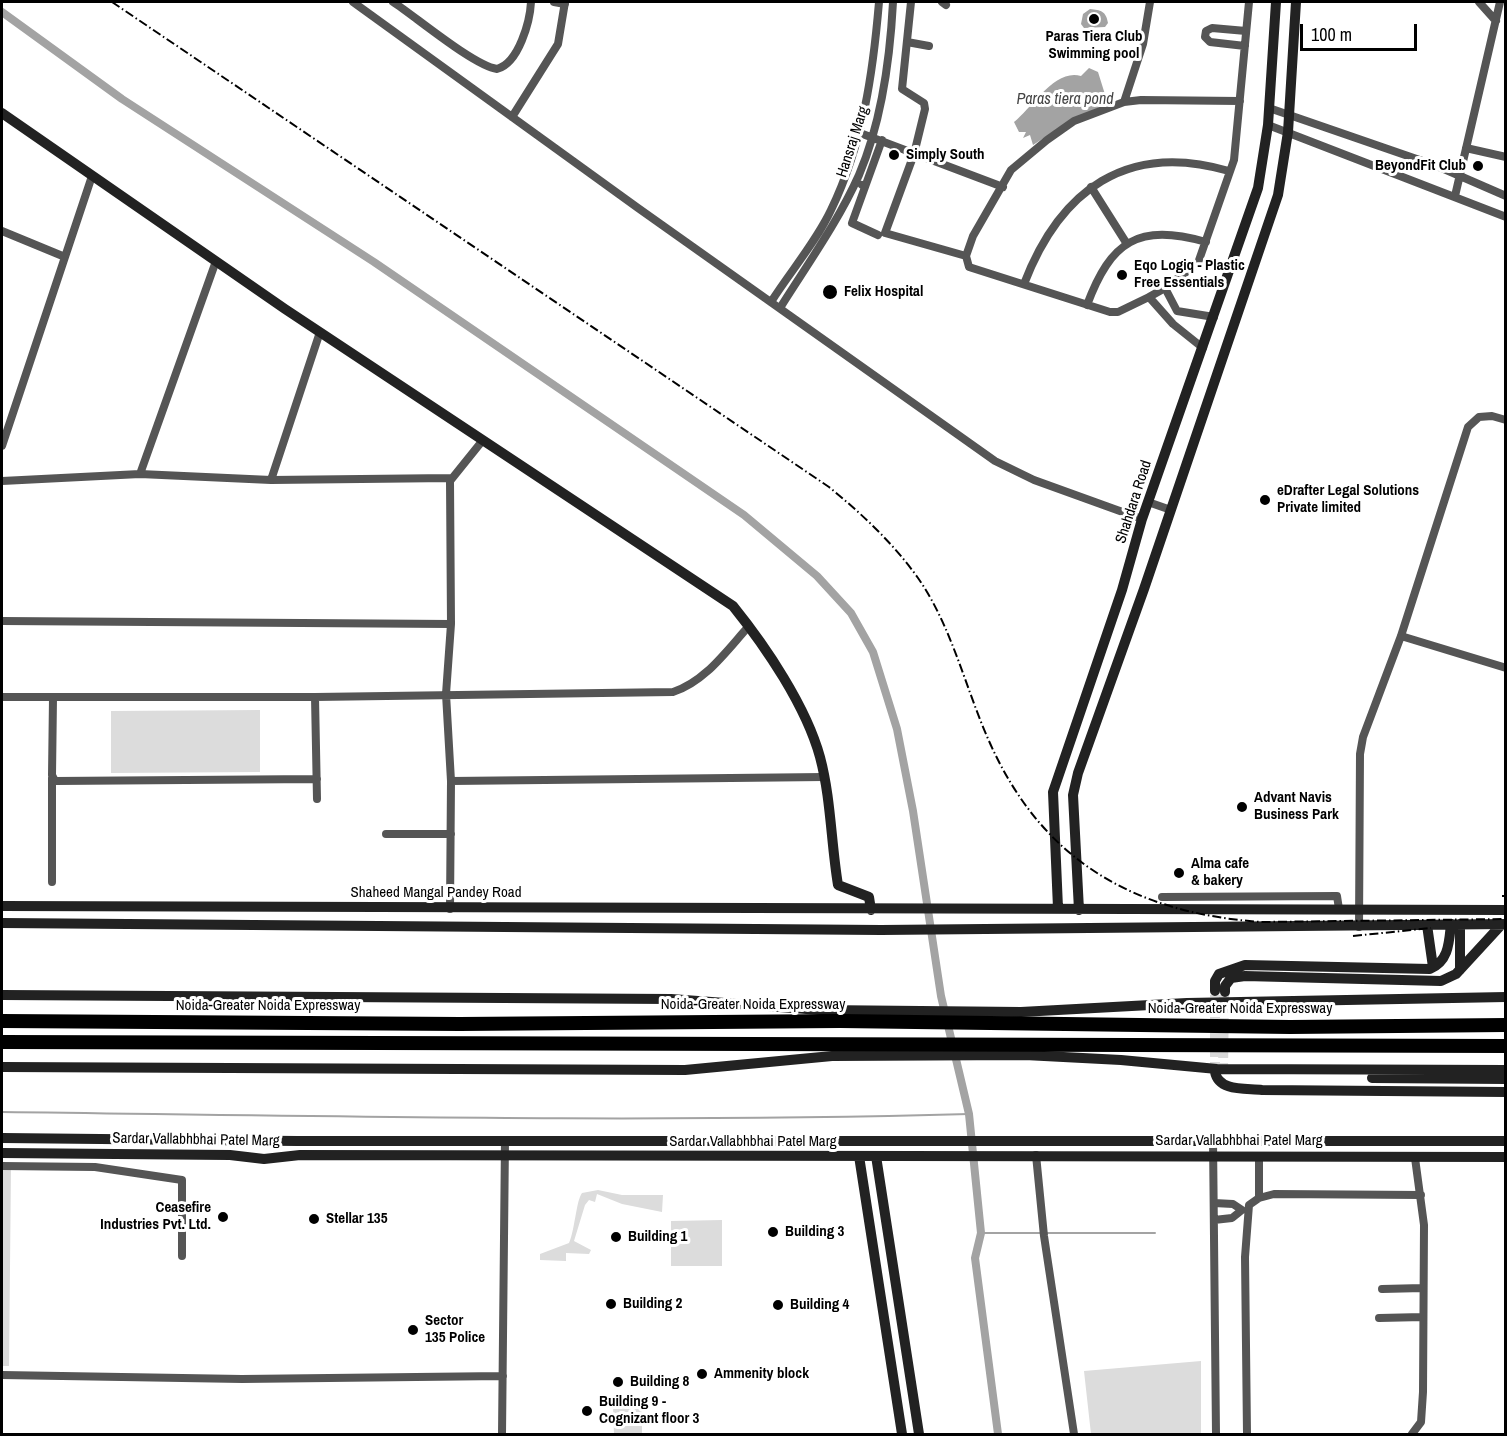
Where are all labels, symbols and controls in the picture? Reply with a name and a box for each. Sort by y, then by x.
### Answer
marker: Paras Tiera Club Swimming pool [1087,12,1101,26]
scale bar [1303,12,1420,50]
text: 100 m [1311,22,1352,47]
place label: Paras Tiera Club Swimming pool [1046,28,1142,63]
water label: Paras tiera pond [1016,90,1114,110]
street label: Hansraj Marg [833,104,873,180]
place label: Simply South [906,146,985,164]
marker: Simply South [887,148,901,162]
place label: BeyondFit Club [1375,157,1466,175]
marker: BeyondFit Club [1471,159,1485,173]
place label: Eqo Logiq - Plastic Free Essentials [1134,257,1245,292]
marker: Eqo Logiq - Plastic Free Essentials [1115,268,1129,282]
marker: Felix Hospital [821,283,839,301]
place label: Felix Hospital [844,283,923,301]
street label: Shahdara Road [1112,458,1156,546]
place label: eDrafter Legal Solutions Private limited [1277,482,1419,517]
marker: eDrafter Legal Solutions Private limited [1258,493,1272,507]
place label: Advant Navis Business Park [1254,789,1339,824]
marker: Advant Navis Business Park [1235,800,1249,814]
place label: Alma cafe & bakery [1191,855,1249,890]
marker: Alma cafe & bakery [1172,866,1186,880]
street label: Shaheed Mangal Pandey Road [351,884,521,902]
street label: Noida-Greater Noida Expressway [661,996,845,1014]
street label: Noida-Greater Noida Expressway [176,997,360,1015]
street label: Noida-Greater Noida Expressway [1148,1000,1332,1018]
street label: Sardar Vallabhbhai Patel Marg [112,1130,280,1150]
street label: Sardar Vallabhbhai Patel Marg [1155,1132,1323,1150]
street label: Sardar Vallabhbhai Patel Marg [669,1133,837,1151]
place label: Ceasefire Industries Pvt. Ltd. [100,1199,211,1234]
marker: Ceasefire Industries Pvt. Ltd. [216,1210,230,1224]
place label: Stellar 135 [326,1210,388,1228]
marker: Stellar 135 [307,1212,321,1226]
place label: Building 3 [785,1223,844,1241]
marker: Building 3 [766,1225,780,1239]
place label: Building 1 [628,1228,687,1246]
marker: Building 1 [609,1230,623,1244]
place label: Building 2 [623,1295,682,1313]
place label: Building 4 [790,1296,849,1314]
marker: Building 2 [604,1297,618,1311]
marker: Building 4 [771,1298,785,1312]
place label: Sector 135 Police [425,1312,485,1347]
marker: Sector 135 Police [406,1323,420,1337]
place label: Ammenity block [714,1365,809,1383]
marker: Ammenity block [695,1367,709,1381]
place label: Building 8 [630,1373,689,1391]
marker: Building 8 [611,1375,625,1389]
place label: Building 9 - Cognizant floor 3 [599,1393,699,1428]
marker: Building 9 - Cognizant floor 3 [580,1404,594,1418]

